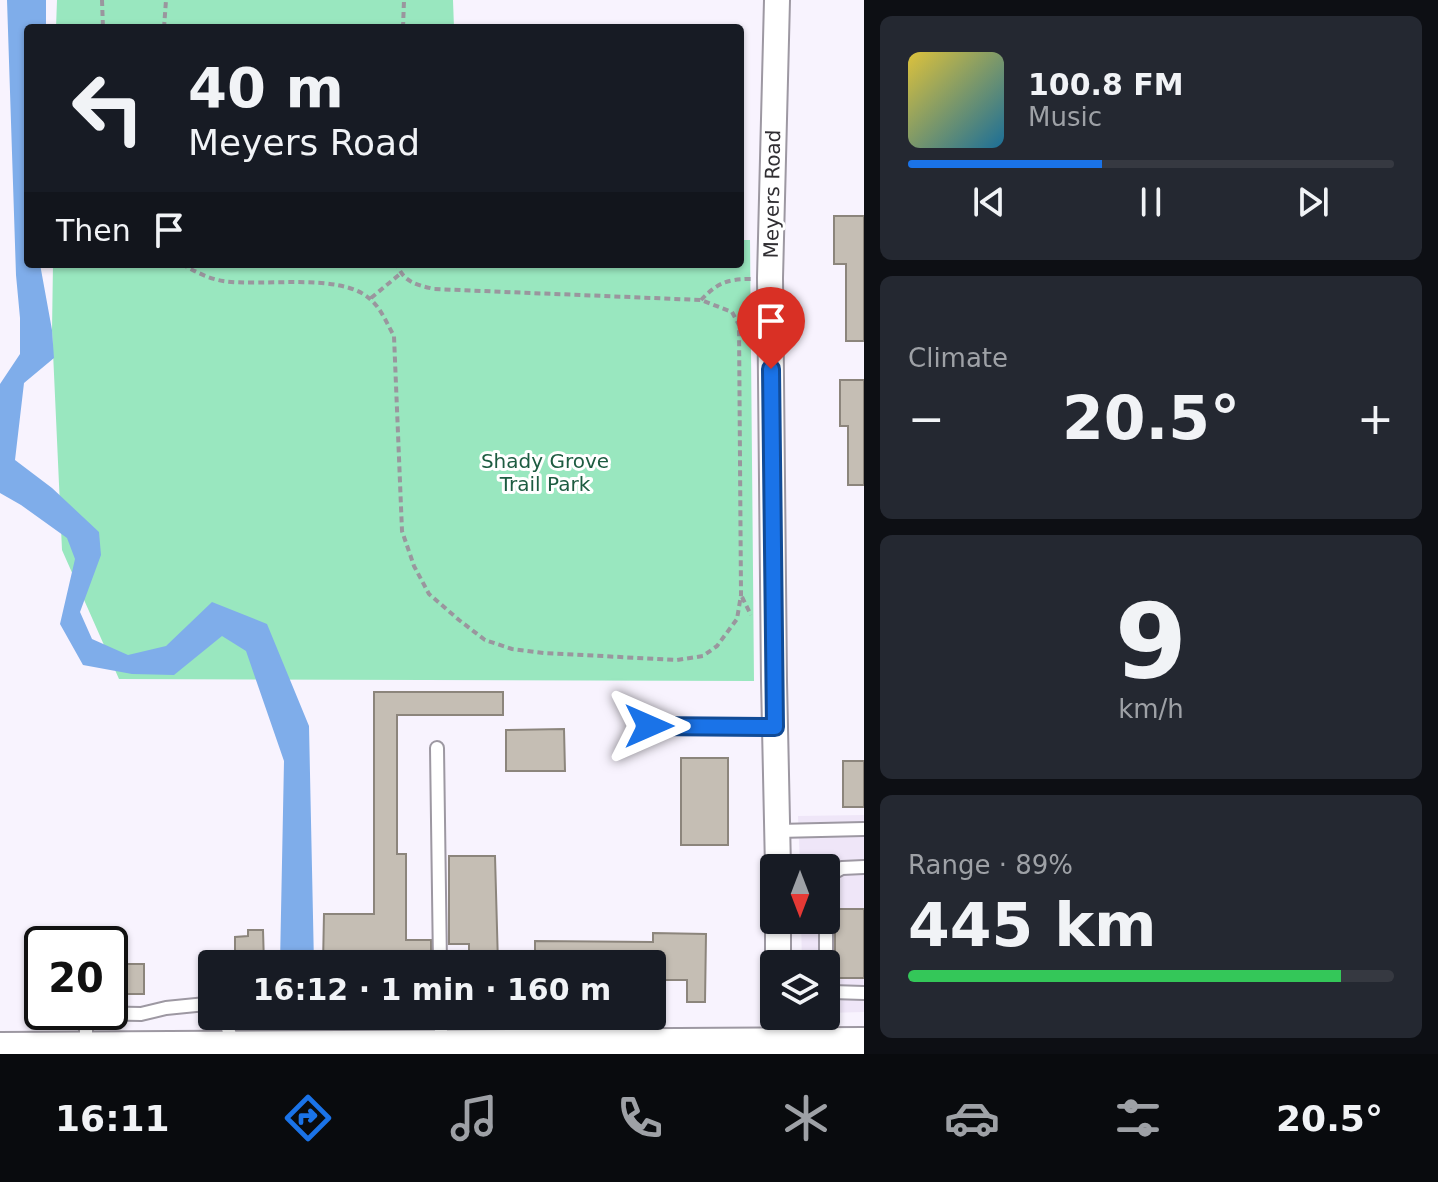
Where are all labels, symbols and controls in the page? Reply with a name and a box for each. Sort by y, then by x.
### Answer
text: 40 m [188,55,344,120]
icon: left [56,56,160,160]
text: 100.8 FM [1028,67,1184,102]
text: Music [1028,102,1102,132]
text: Meyers Road [188,122,420,163]
street label: Meyers Road [759,129,785,259]
icon: previous [967,180,1011,224]
icon: pause [1129,180,1173,224]
icon: next [1291,180,1335,224]
icon: arrive [147,208,191,252]
text: Then [56,213,131,248]
pin [737,287,805,369]
icon: arrive [749,299,793,343]
text: Climate [908,343,1008,373]
text: 20.5° [1062,383,1240,453]
text: − [908,393,945,444]
text: + [1357,393,1394,444]
park label: Shady Grove Trail Park [481,449,609,496]
text: 9 [1115,581,1187,703]
position arrow [607,684,691,768]
text: km/h [1118,694,1184,724]
text: Range · 89% [908,850,1073,880]
north arrow [760,854,840,934]
map controls [760,854,840,1030]
text: 445 km [908,890,1157,960]
speed limit sign: 20 [24,926,128,1030]
button: layers [760,950,840,1030]
text: 16:12 · 1 min · 160 m [253,972,611,1007]
icon: directions [280,1090,336,1146]
icon: music [446,1090,502,1146]
icon: phone [612,1090,668,1146]
icon: climate [778,1090,834,1146]
icon: car [944,1090,1000,1146]
icon: filters [1110,1090,1166,1146]
text: 16:11 [55,1098,170,1139]
text: 20.5° [1276,1098,1383,1139]

